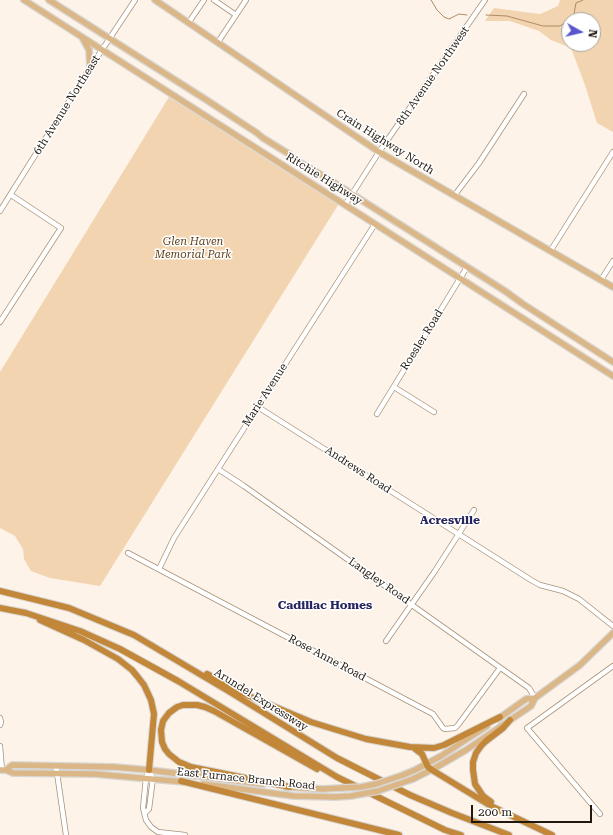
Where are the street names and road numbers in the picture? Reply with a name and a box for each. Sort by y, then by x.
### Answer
street label: 8th Avenue Northwest [394,24,472,128]
street label: 6th Avenue Northeast [31,53,103,157]
street label: Crain Highway North [334,106,436,178]
street label: Ritchie Highway [283,150,365,208]
street label: Roesler Road [398,307,446,373]
street label: Marie Avenue [240,361,290,429]
street label: Andrews Road [322,444,394,496]
street label: Langley Road [346,555,412,607]
street label: Rose Anne Road [286,632,368,684]
street label: Arundel Expressway [212,666,310,734]
street label: East Furnace Branch Road [176,765,316,793]

